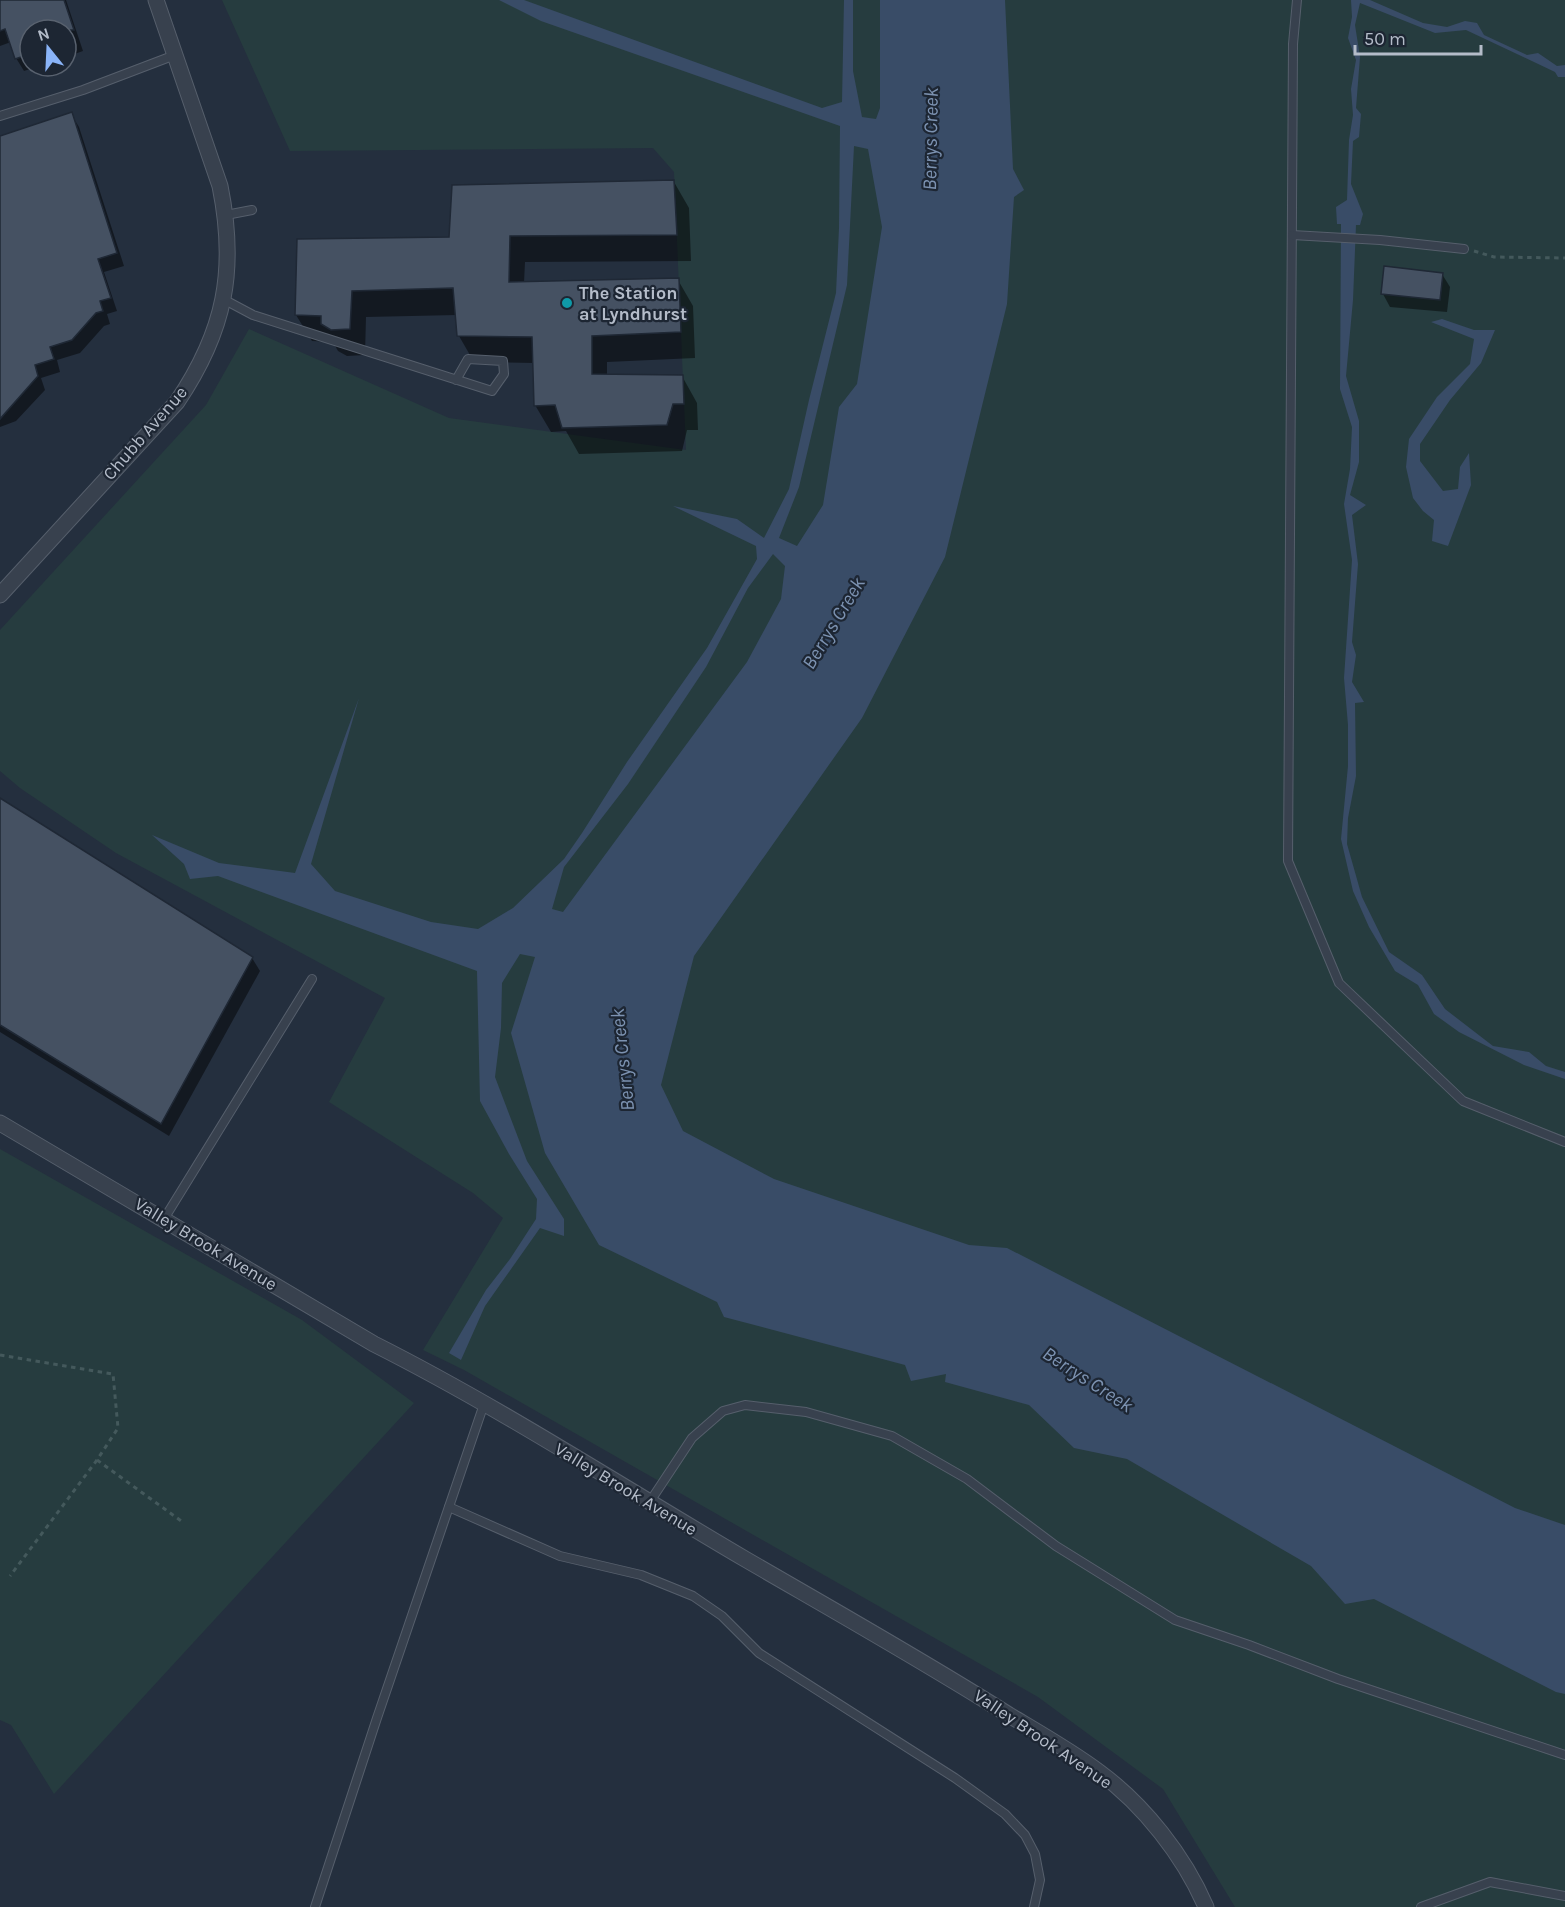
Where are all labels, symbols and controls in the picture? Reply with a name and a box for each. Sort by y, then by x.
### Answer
north arrow [18,18,78,78]
scale bar [1355,18,1481,56]
text: N [35,23,52,45]
text: 50 m [1364,28,1406,50]
water label: Berrys Creek [918,86,943,191]
place label: The Station at Lyndhurst [579,282,687,325]
marker: The Station at Lyndhurst [560,296,574,310]
street label: Chubb Avenue [98,381,192,485]
water label: Berrys Creek [797,572,870,673]
water label: Berrys Creek [606,1007,639,1112]
street label: Valley Brook Avenue [131,1193,281,1295]
water label: Berrys Creek [1038,1342,1138,1418]
street label: Valley Brook Avenue [551,1438,701,1540]
street label: Valley Brook Avenue [970,1684,1116,1794]

